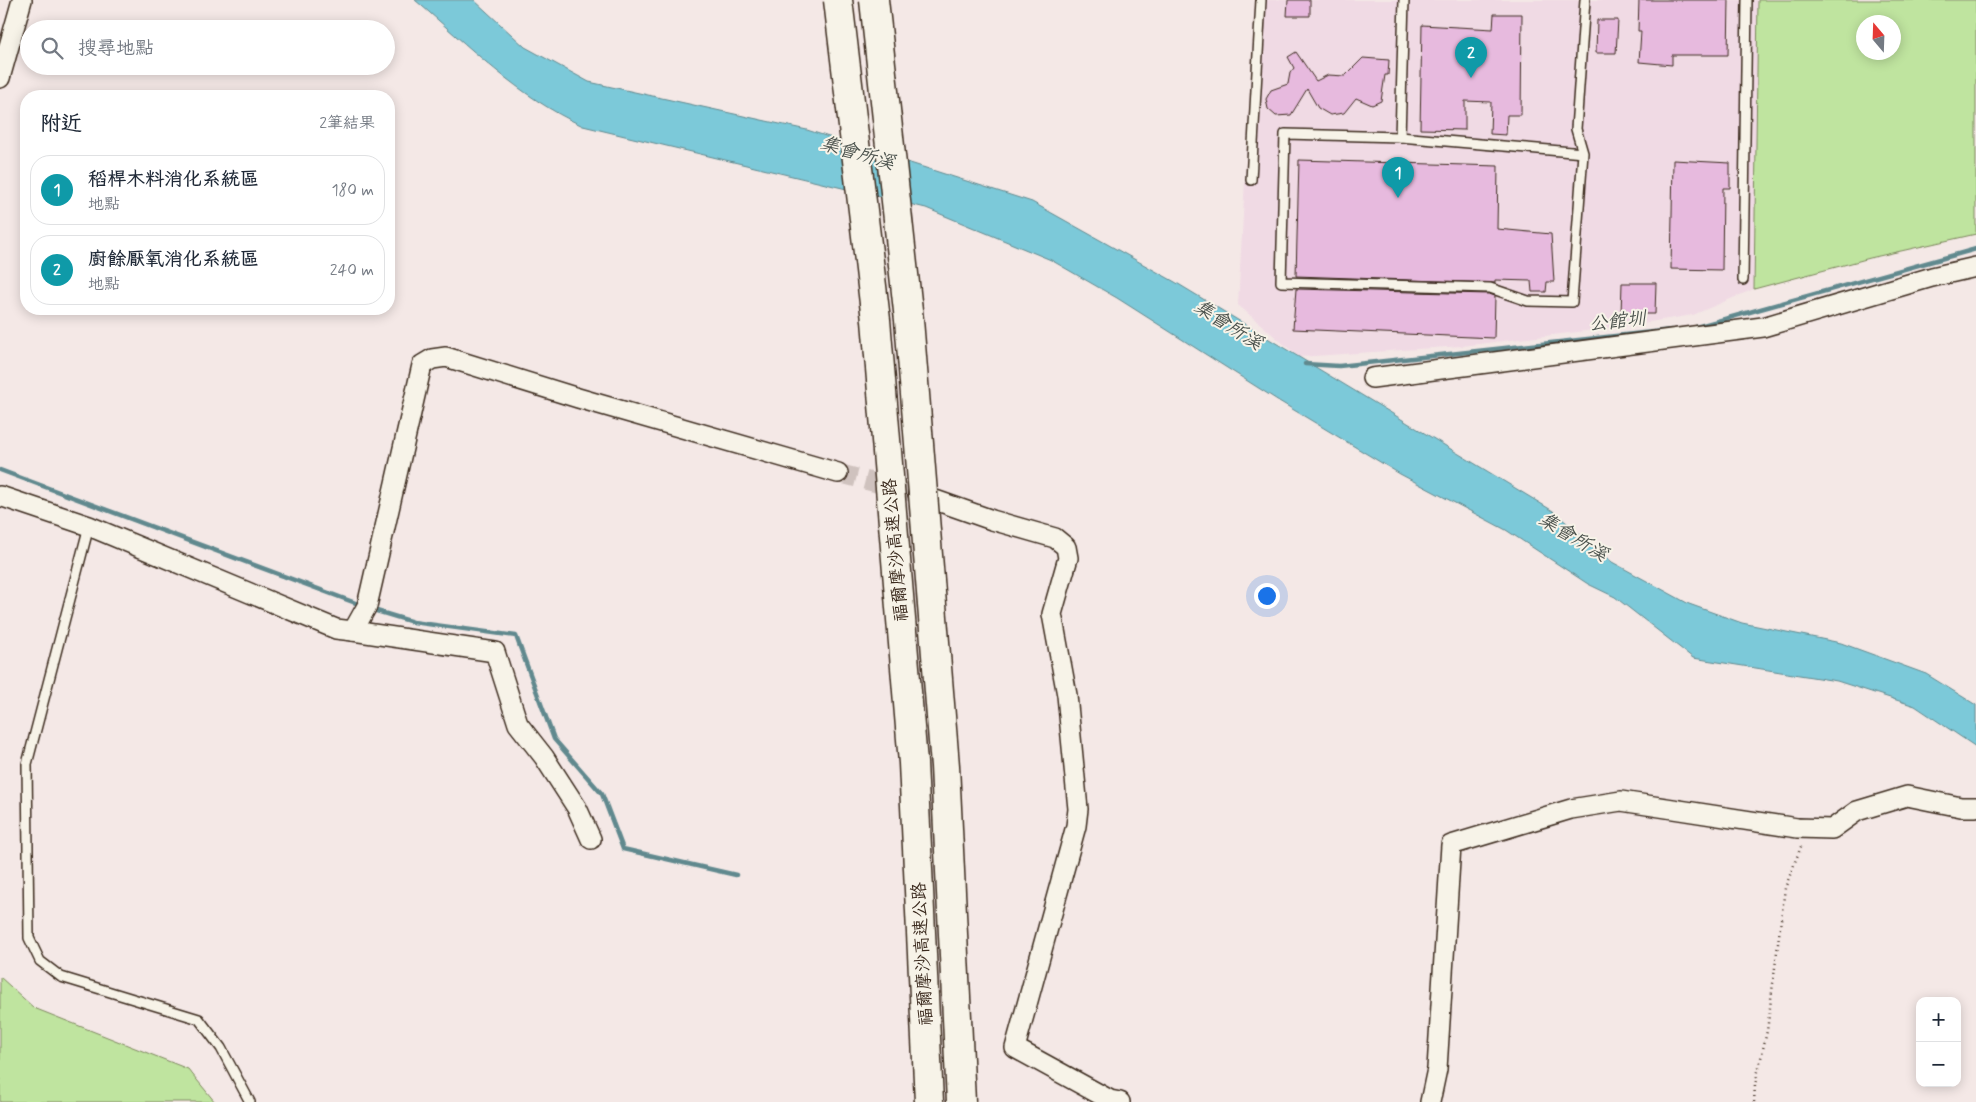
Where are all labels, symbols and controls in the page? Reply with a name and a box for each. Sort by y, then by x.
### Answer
north arrow [1856,15,1901,60]
search box [20,20,395,75]
icon: search [38,34,66,62]
text: 搜尋地點 [78,36,154,61]
pin: 2 [1455,37,1487,78]
text: 附近 [40,110,82,138]
text: 2筆結果 [319,113,375,134]
water label: 集會所溪 [818,131,899,176]
pin: 1 [1382,157,1414,198]
text: 稻桿木料消化系統區 [88,167,259,192]
text: 1 [53,180,61,201]
text: 180 m [331,180,374,201]
text: 地點 [88,194,120,215]
text: 廚餘厭氧消化系統區 [88,247,259,272]
text: 2 [53,260,61,281]
text: 240 m [330,260,374,281]
text: 地點 [88,274,120,295]
water label: 集會所溪 [1189,295,1268,357]
water label: 公館圳 [1587,306,1649,337]
street label: 福爾摩沙高速公路 [878,477,914,623]
water label: 集會所溪 [1534,507,1613,568]
your location [1254,583,1280,609]
street label: 福爾摩沙高速公路 [907,881,939,1026]
map controls [1916,997,1961,1087]
button: + [1916,997,1961,1042]
button: − [1916,1042,1961,1087]

